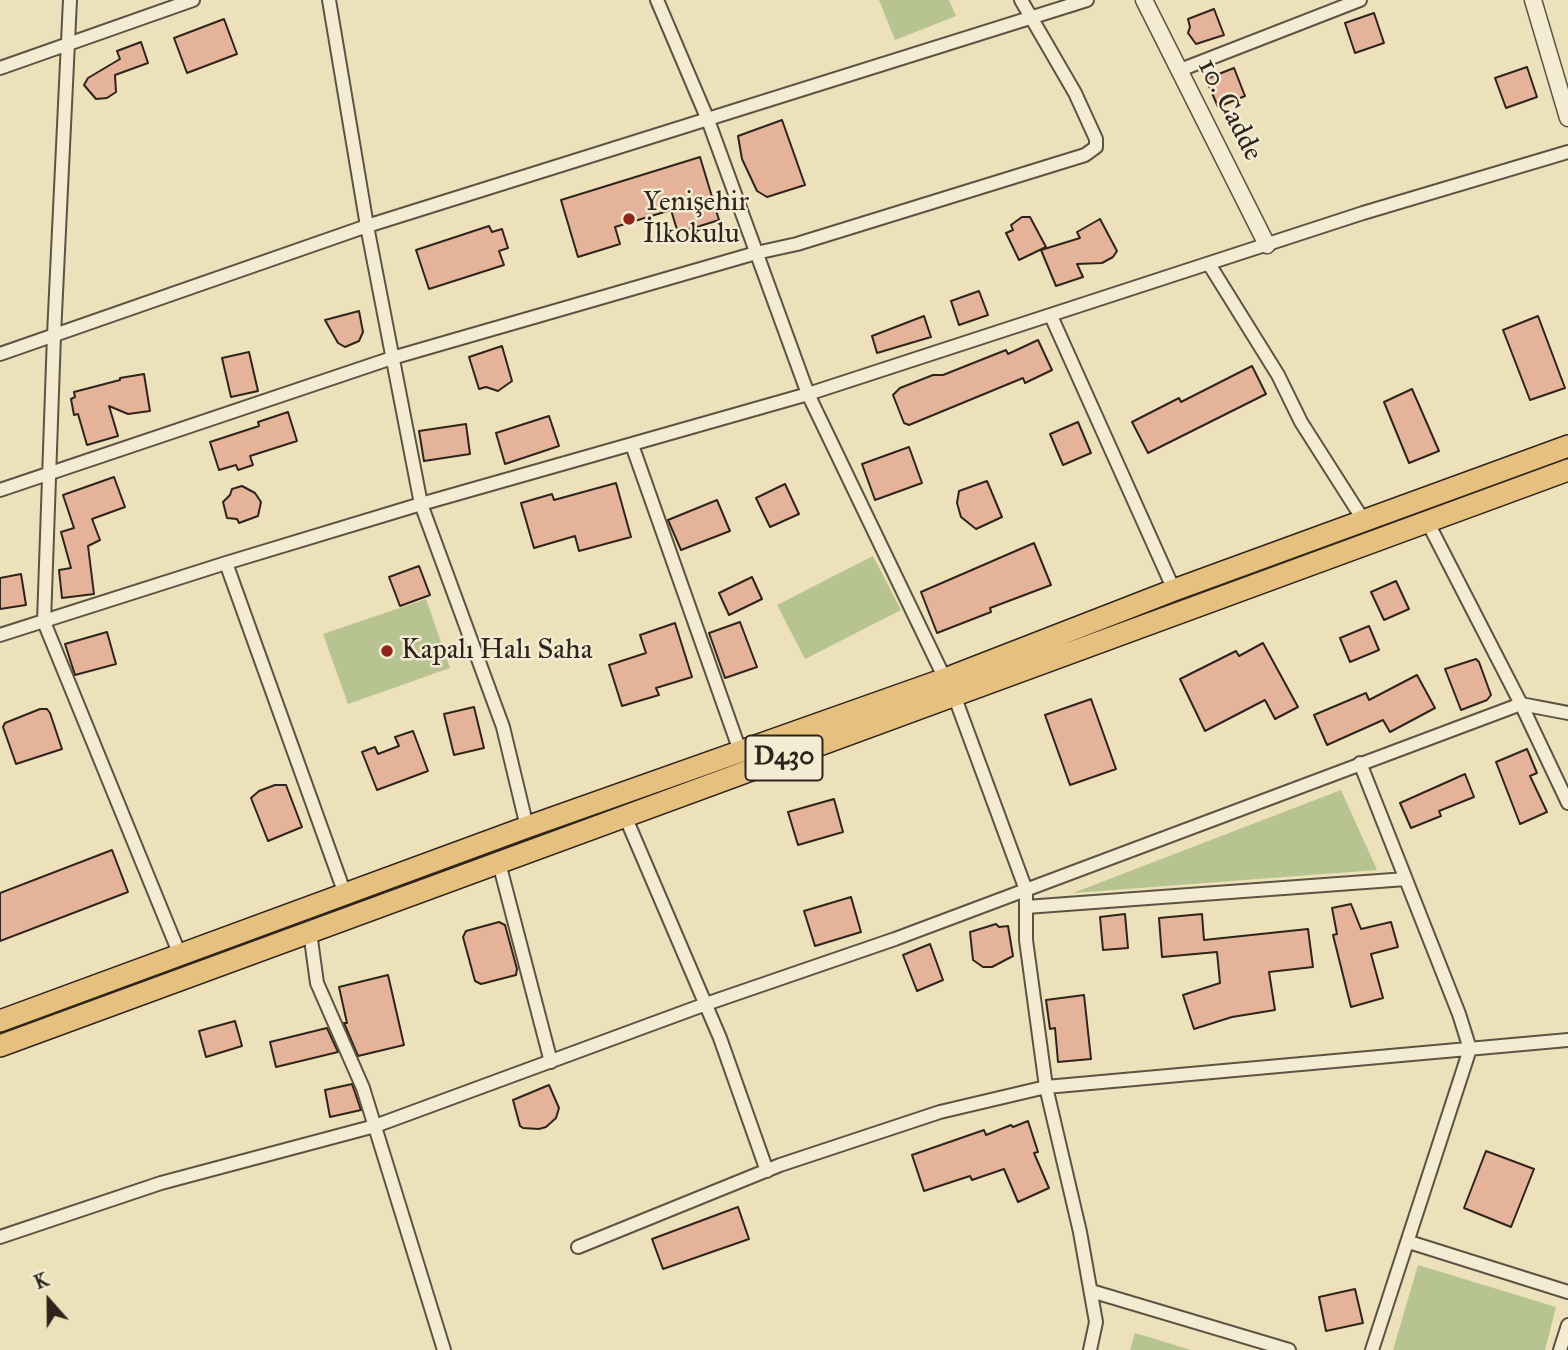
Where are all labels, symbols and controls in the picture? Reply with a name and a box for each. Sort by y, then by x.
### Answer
street label: 10. Cadde [1189,53,1269,167]
place label: Yenişehir İlkokulu [643,186,749,252]
marker: Yenişehir İlkokulu [621,211,637,227]
place label: Kapalı Halı Saha [401,634,593,668]
marker: Kapalı Halı Saha [379,643,395,659]
road number: D430 [746,736,822,780]
north arrow [14,1266,84,1336]
text: K [31,1268,52,1294]

